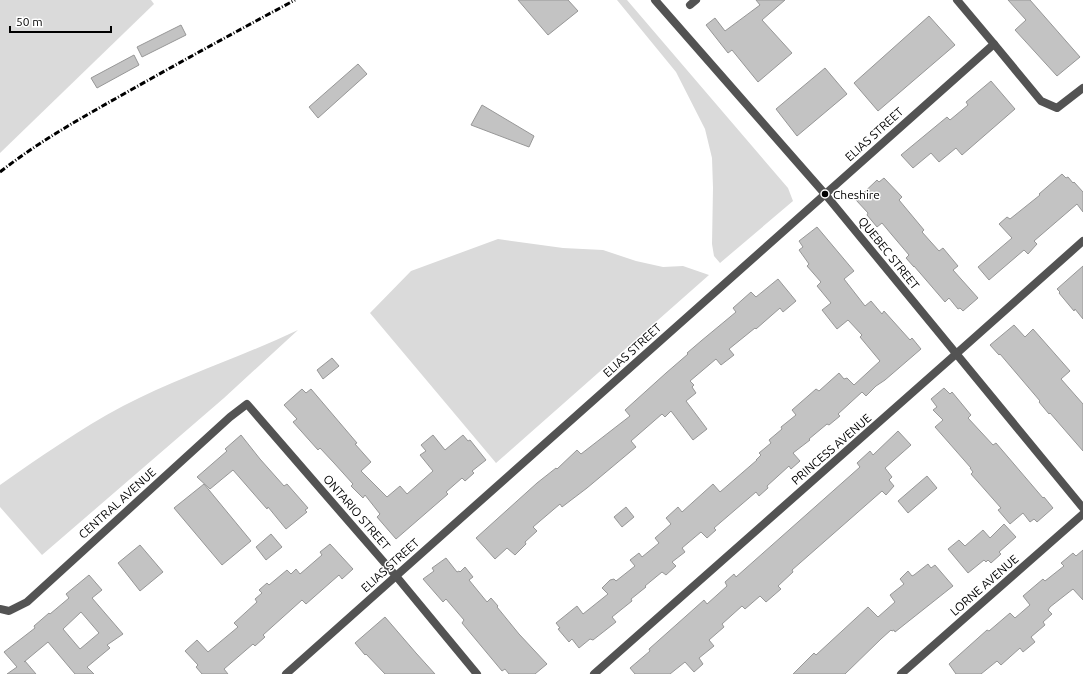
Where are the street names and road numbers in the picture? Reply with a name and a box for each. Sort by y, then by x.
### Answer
street label: ELIAS STREET [842,104,906,163]
street label: QUEBEC STREET [856,214,922,292]
street label: ELIAS STREET [600,320,664,379]
street label: PRINCESS AVENUE [789,411,873,487]
street label: CENTRAL AVENUE [76,465,158,541]
street label: ONTARIO STREET [321,472,393,552]
street label: ELIAS STREET [358,535,422,594]
street label: LORNE AVENUE [947,552,1021,618]

